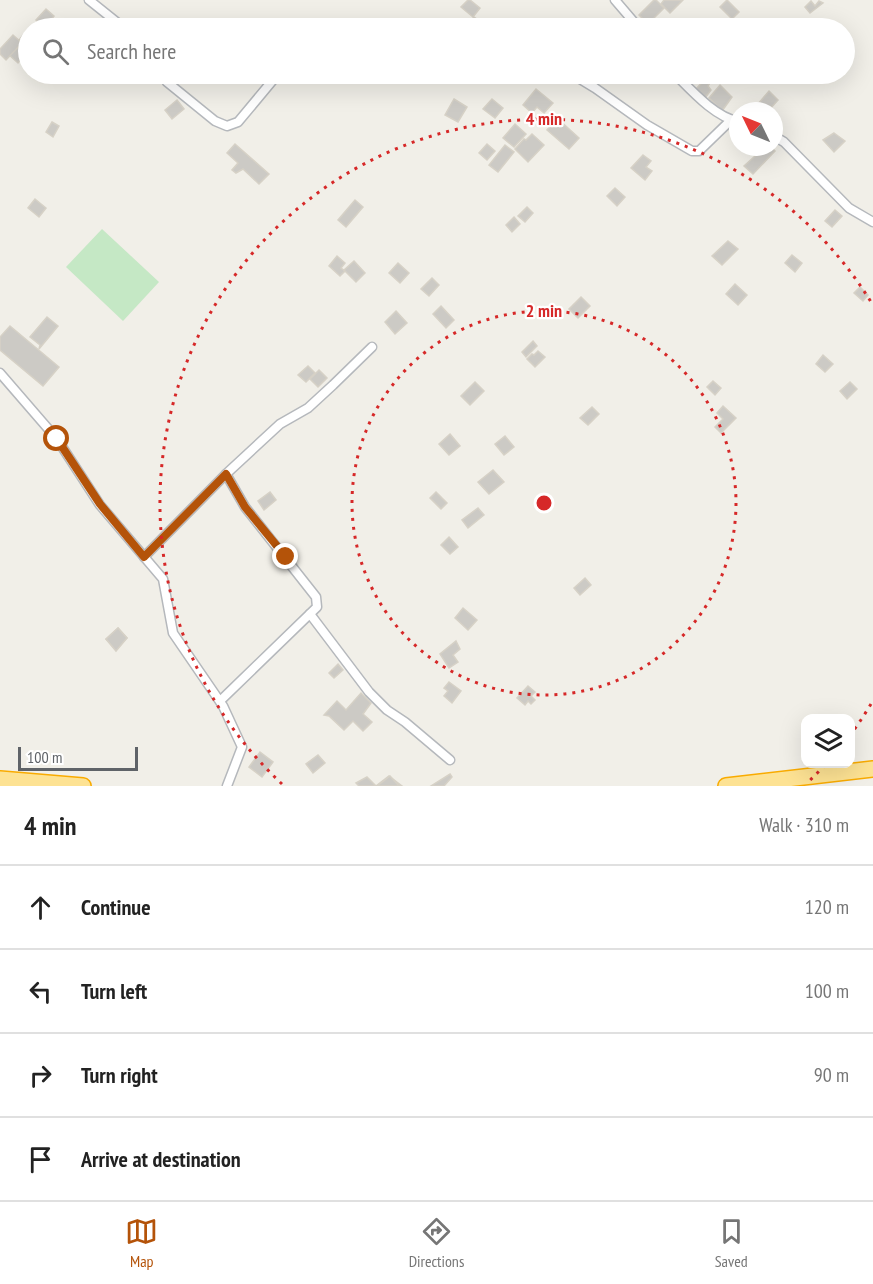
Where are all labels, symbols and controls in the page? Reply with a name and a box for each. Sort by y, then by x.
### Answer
search box [18,18,855,84]
icon: search [39,35,72,68]
text: Search here [87,37,176,65]
north arrow [729,102,783,156]
text: 4 min [526,107,562,130]
text: 2 min [526,299,562,322]
route start [43,425,69,451]
centre of rings [534,493,554,513]
route end [272,543,298,569]
map controls [801,714,855,768]
button: layers [801,714,855,768]
scale bar [18,744,138,772]
text: 100 m [27,747,62,767]
text: 4 min [24,809,77,842]
text: Walk · 310 m [759,812,849,838]
icon: ahead [24,891,57,924]
text: Continue [81,893,151,921]
text: 120 m [805,894,849,920]
icon: left [24,975,57,1008]
text: Turn left [81,977,147,1005]
text: 100 m [805,978,849,1004]
icon: right [24,1059,57,1092]
text: Turn right [81,1061,158,1089]
text: 90 m [814,1062,849,1088]
icon: arrive [24,1143,57,1176]
text: Arrive at destination [81,1145,241,1173]
tab: Map [125,1215,158,1271]
tab: Directions [409,1215,464,1271]
tab: Saved [715,1215,748,1271]

